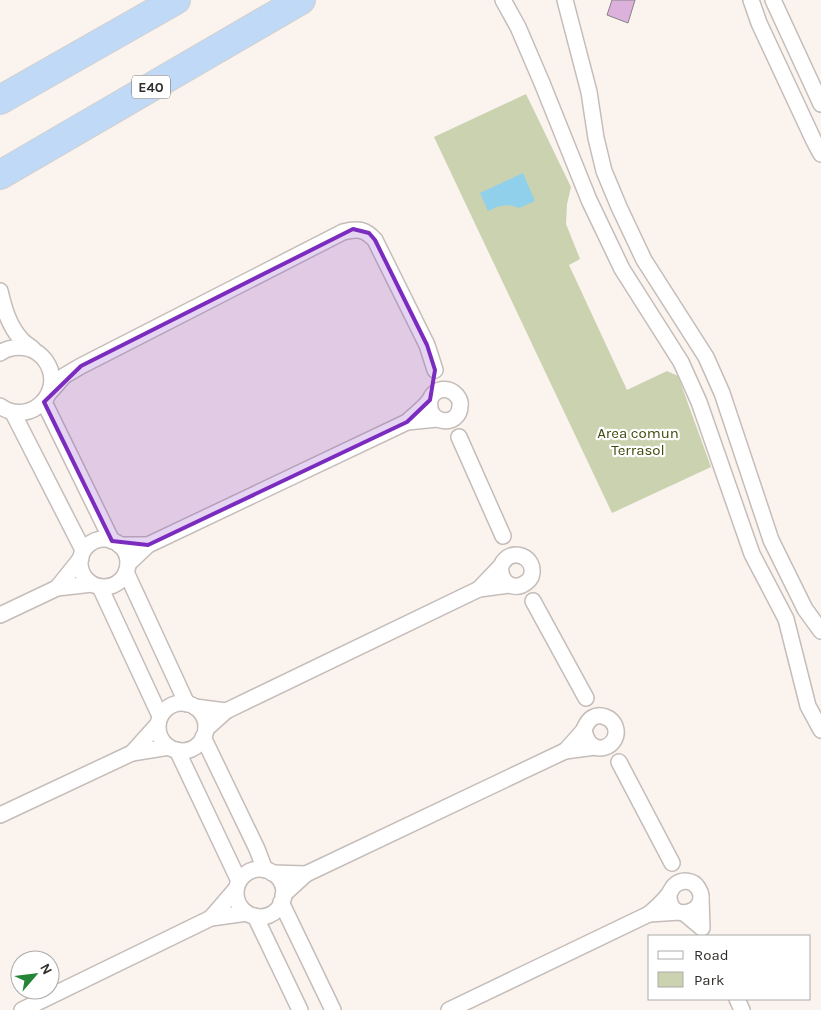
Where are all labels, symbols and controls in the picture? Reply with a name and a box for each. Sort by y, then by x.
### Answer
road number: E40 [132,75,170,98]
park label: Area comun Terrasol [597,424,679,459]
legend [648,935,811,1000]
text: Road [694,946,729,964]
north arrow [10,950,60,1000]
text: N [36,961,56,978]
text: Park [694,971,724,989]

